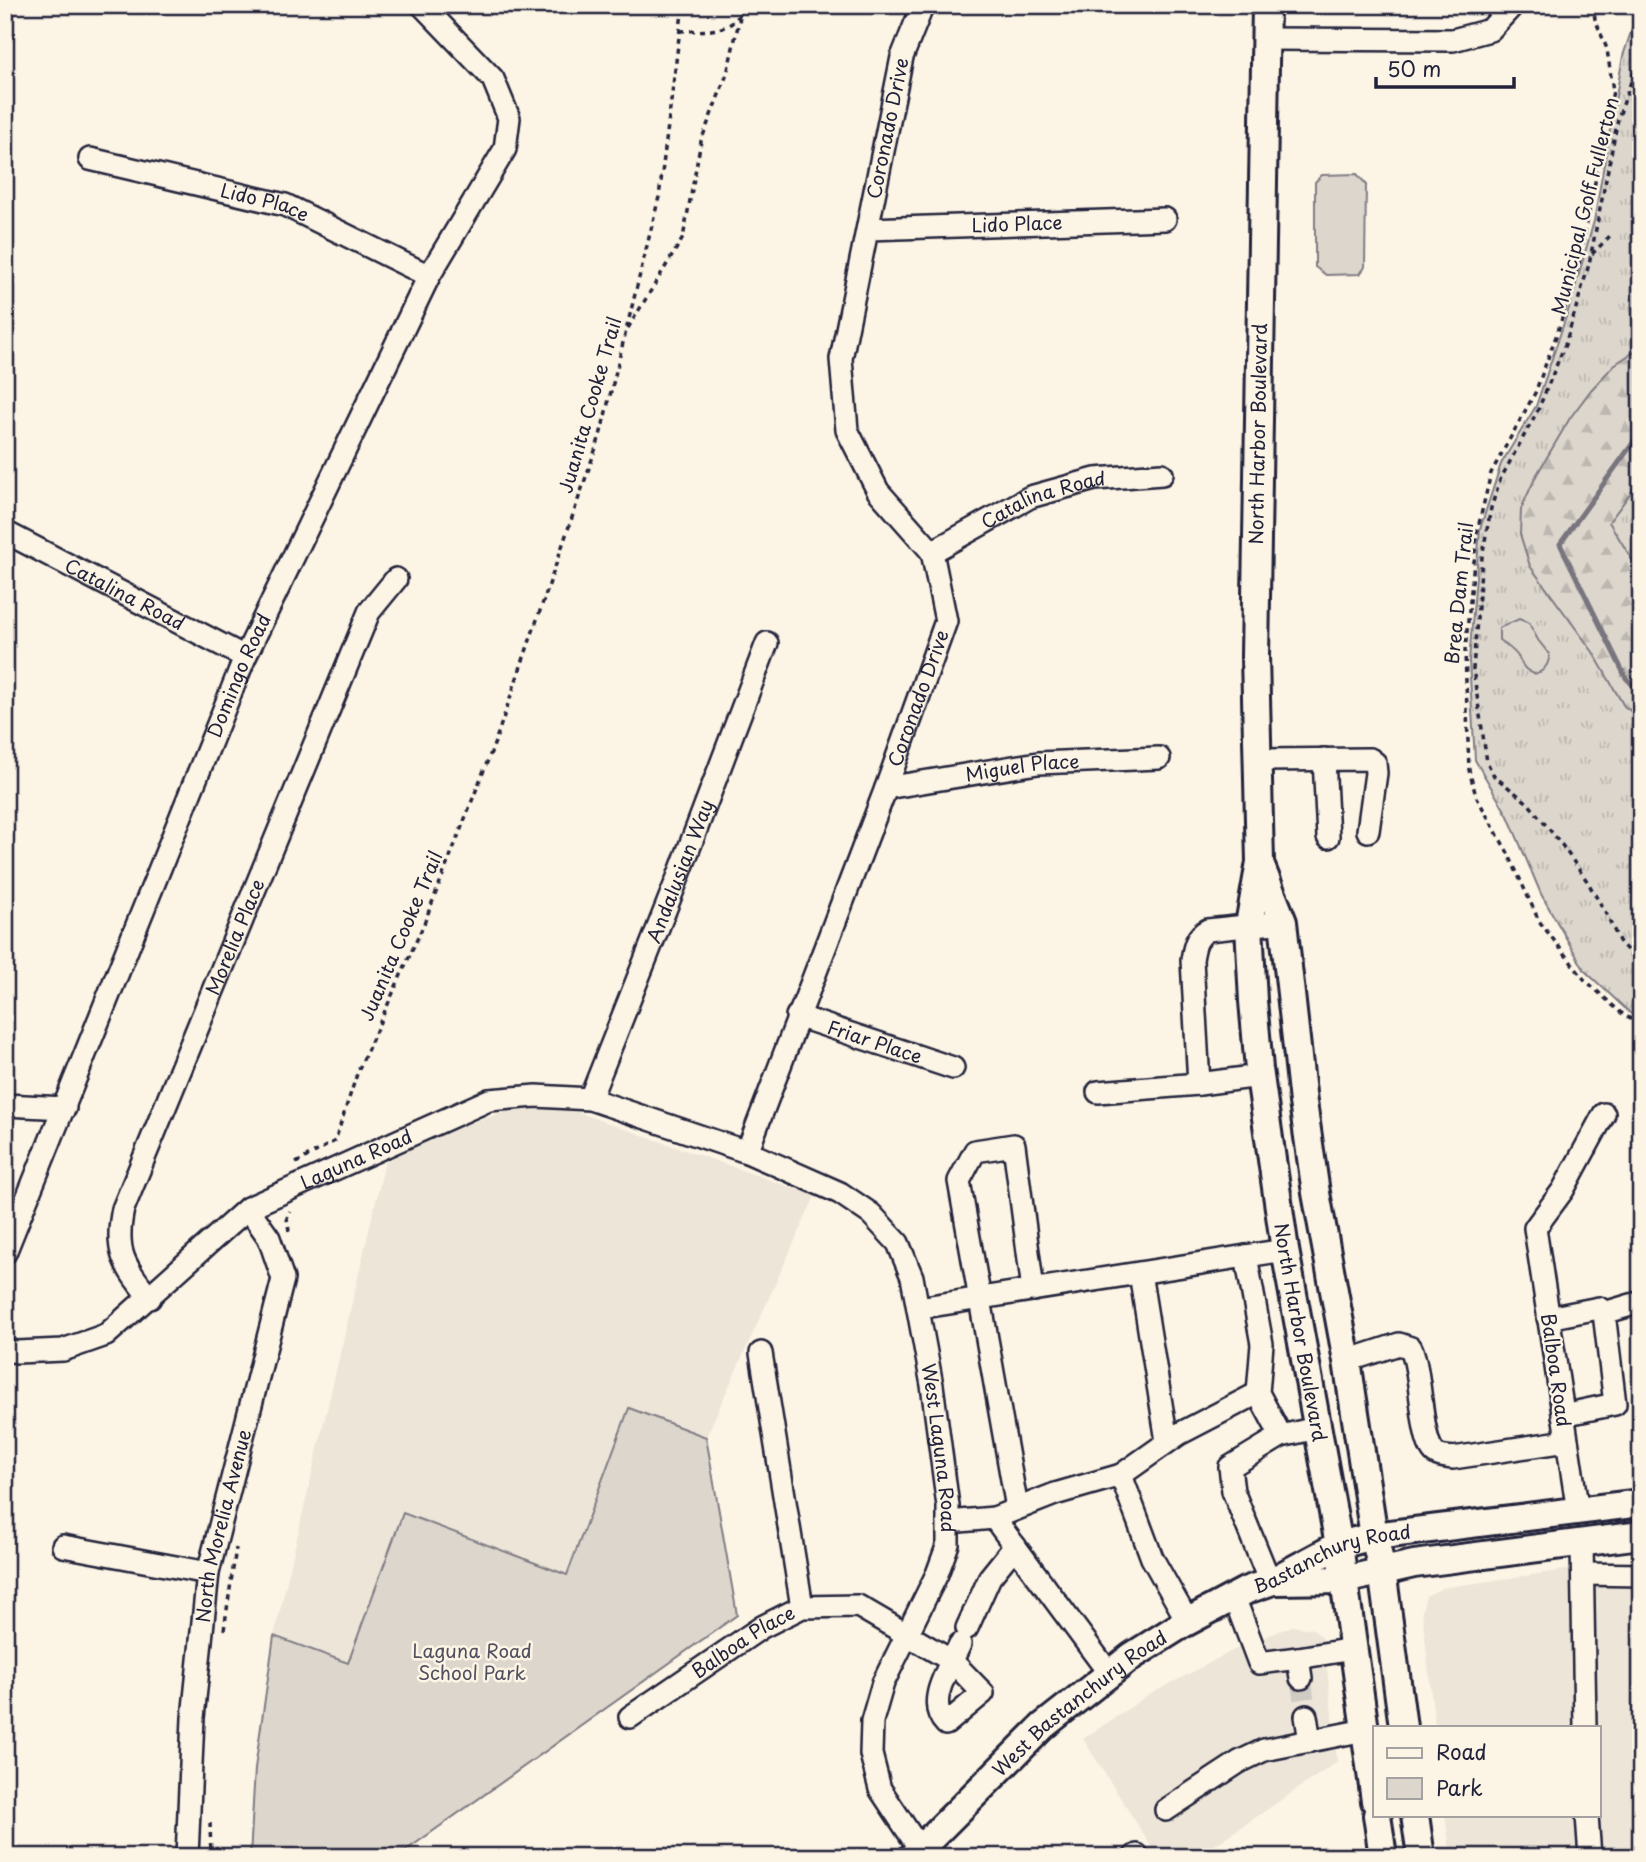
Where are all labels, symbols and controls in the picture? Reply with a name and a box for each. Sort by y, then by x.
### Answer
scale bar [1376,46,1515,90]
text: 50 m [1387,52,1441,84]
street label: Coronado Drive [859,55,915,201]
street label: Municipal Golf Fullerton [1543,94,1625,318]
street label: Lido Place [218,175,314,228]
street label: Lido Place [971,207,1063,239]
street label: Juanita Cooke Trail [550,313,628,496]
street label: North Harbor Boulevard [1241,323,1273,545]
street label: Catalina Road [975,463,1106,535]
street label: Brea Dam Trail [1437,520,1479,665]
street label: Catalina Road [60,551,190,636]
street label: Domingo Road [199,609,277,741]
street label: Coronado Drive [880,626,955,770]
street label: Miguel Place [963,746,1080,788]
street label: Andalusian Way [638,795,719,947]
street label: Juanita Cooke Trail [352,846,449,1025]
street label: Morelia Place [198,874,271,999]
street label: Friar Place [824,1012,926,1070]
street label: Laguna Road [296,1121,416,1196]
street label: North Harbor Boulevard [1268,1221,1335,1444]
street label: Balboa Road [1535,1311,1579,1428]
street label: West Laguna Road [915,1361,963,1532]
street label: North Morelia Avenue [188,1426,257,1624]
street label: Bastanchury Road [1250,1517,1412,1600]
street label: Balboa Place [685,1598,799,1684]
street label: West Bastanchury Road [985,1623,1172,1782]
park label: Laguna Road School Park [412,1636,532,1686]
legend [1373,1726,1600,1816]
text: Road [1436,1735,1487,1767]
text: Park [1436,1771,1483,1803]

